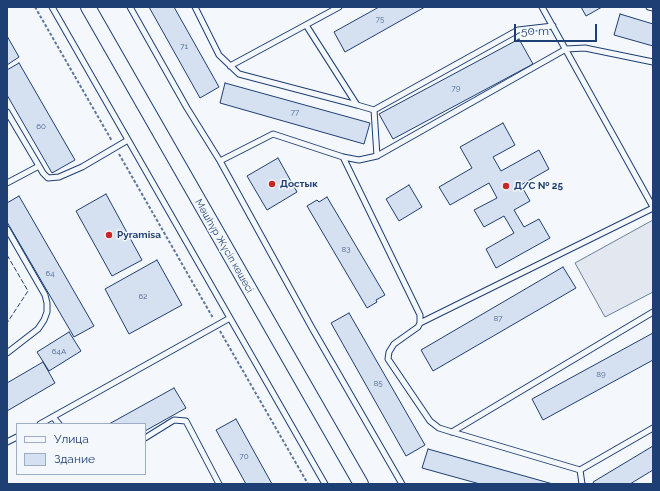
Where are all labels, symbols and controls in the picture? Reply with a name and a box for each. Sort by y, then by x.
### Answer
house number: 75 [376,15,384,25]
scale bar [516,16,599,42]
text: 50 m [521,24,549,38]
house number: 71 [180,42,188,52]
house number: 79 [452,84,460,94]
house number: 77 [291,108,299,118]
house number: 60 [36,122,46,132]
place label: Достык [280,178,318,190]
marker: Достык [267,179,277,189]
place label: Д/С № 25 [514,180,563,192]
marker: Д/С № 25 [501,181,511,191]
street label: Мәшһүр Жүсіп көшесі [192,197,256,295]
place label: Pyramisa [117,229,161,241]
marker: Pyramisa [104,230,114,240]
house number: 83 [341,245,351,255]
house number: 64 [45,269,55,279]
house number: 62 [139,292,147,302]
house number: 87 [493,314,503,324]
house number: 64А [52,347,66,357]
house number: 89 [596,370,606,380]
house number: 85 [373,379,383,389]
legend [16,423,146,475]
text: Улица [54,432,89,446]
text: Здание [54,452,95,466]
house number: 70 [239,452,249,462]

